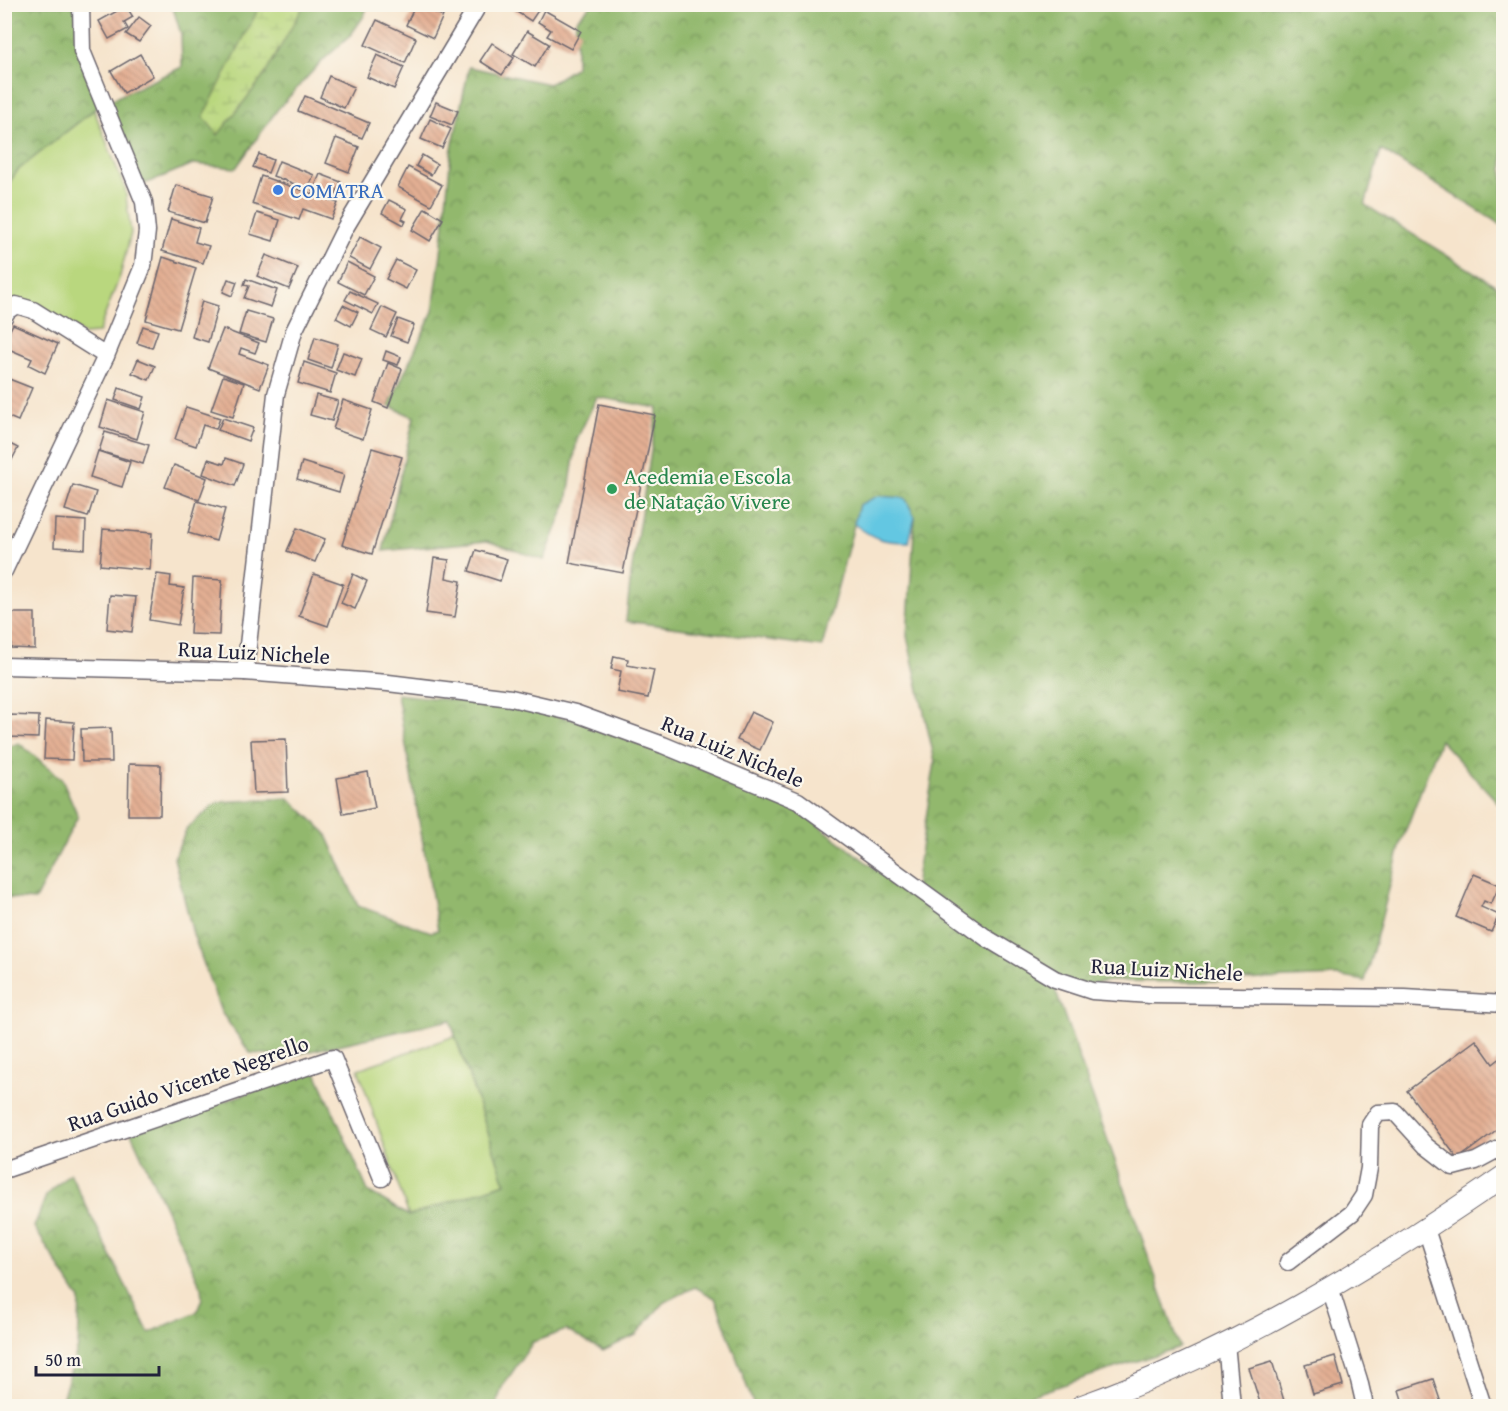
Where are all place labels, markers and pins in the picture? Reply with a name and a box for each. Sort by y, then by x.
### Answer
place label: COMATRA [290,174,385,206]
marker: COMATRA [271,183,285,197]
place label: Acedemia e Escola de Natação Vivere [624,460,792,517]
marker: Acedemia e Escola de Natação Vivere [605,482,619,496]

